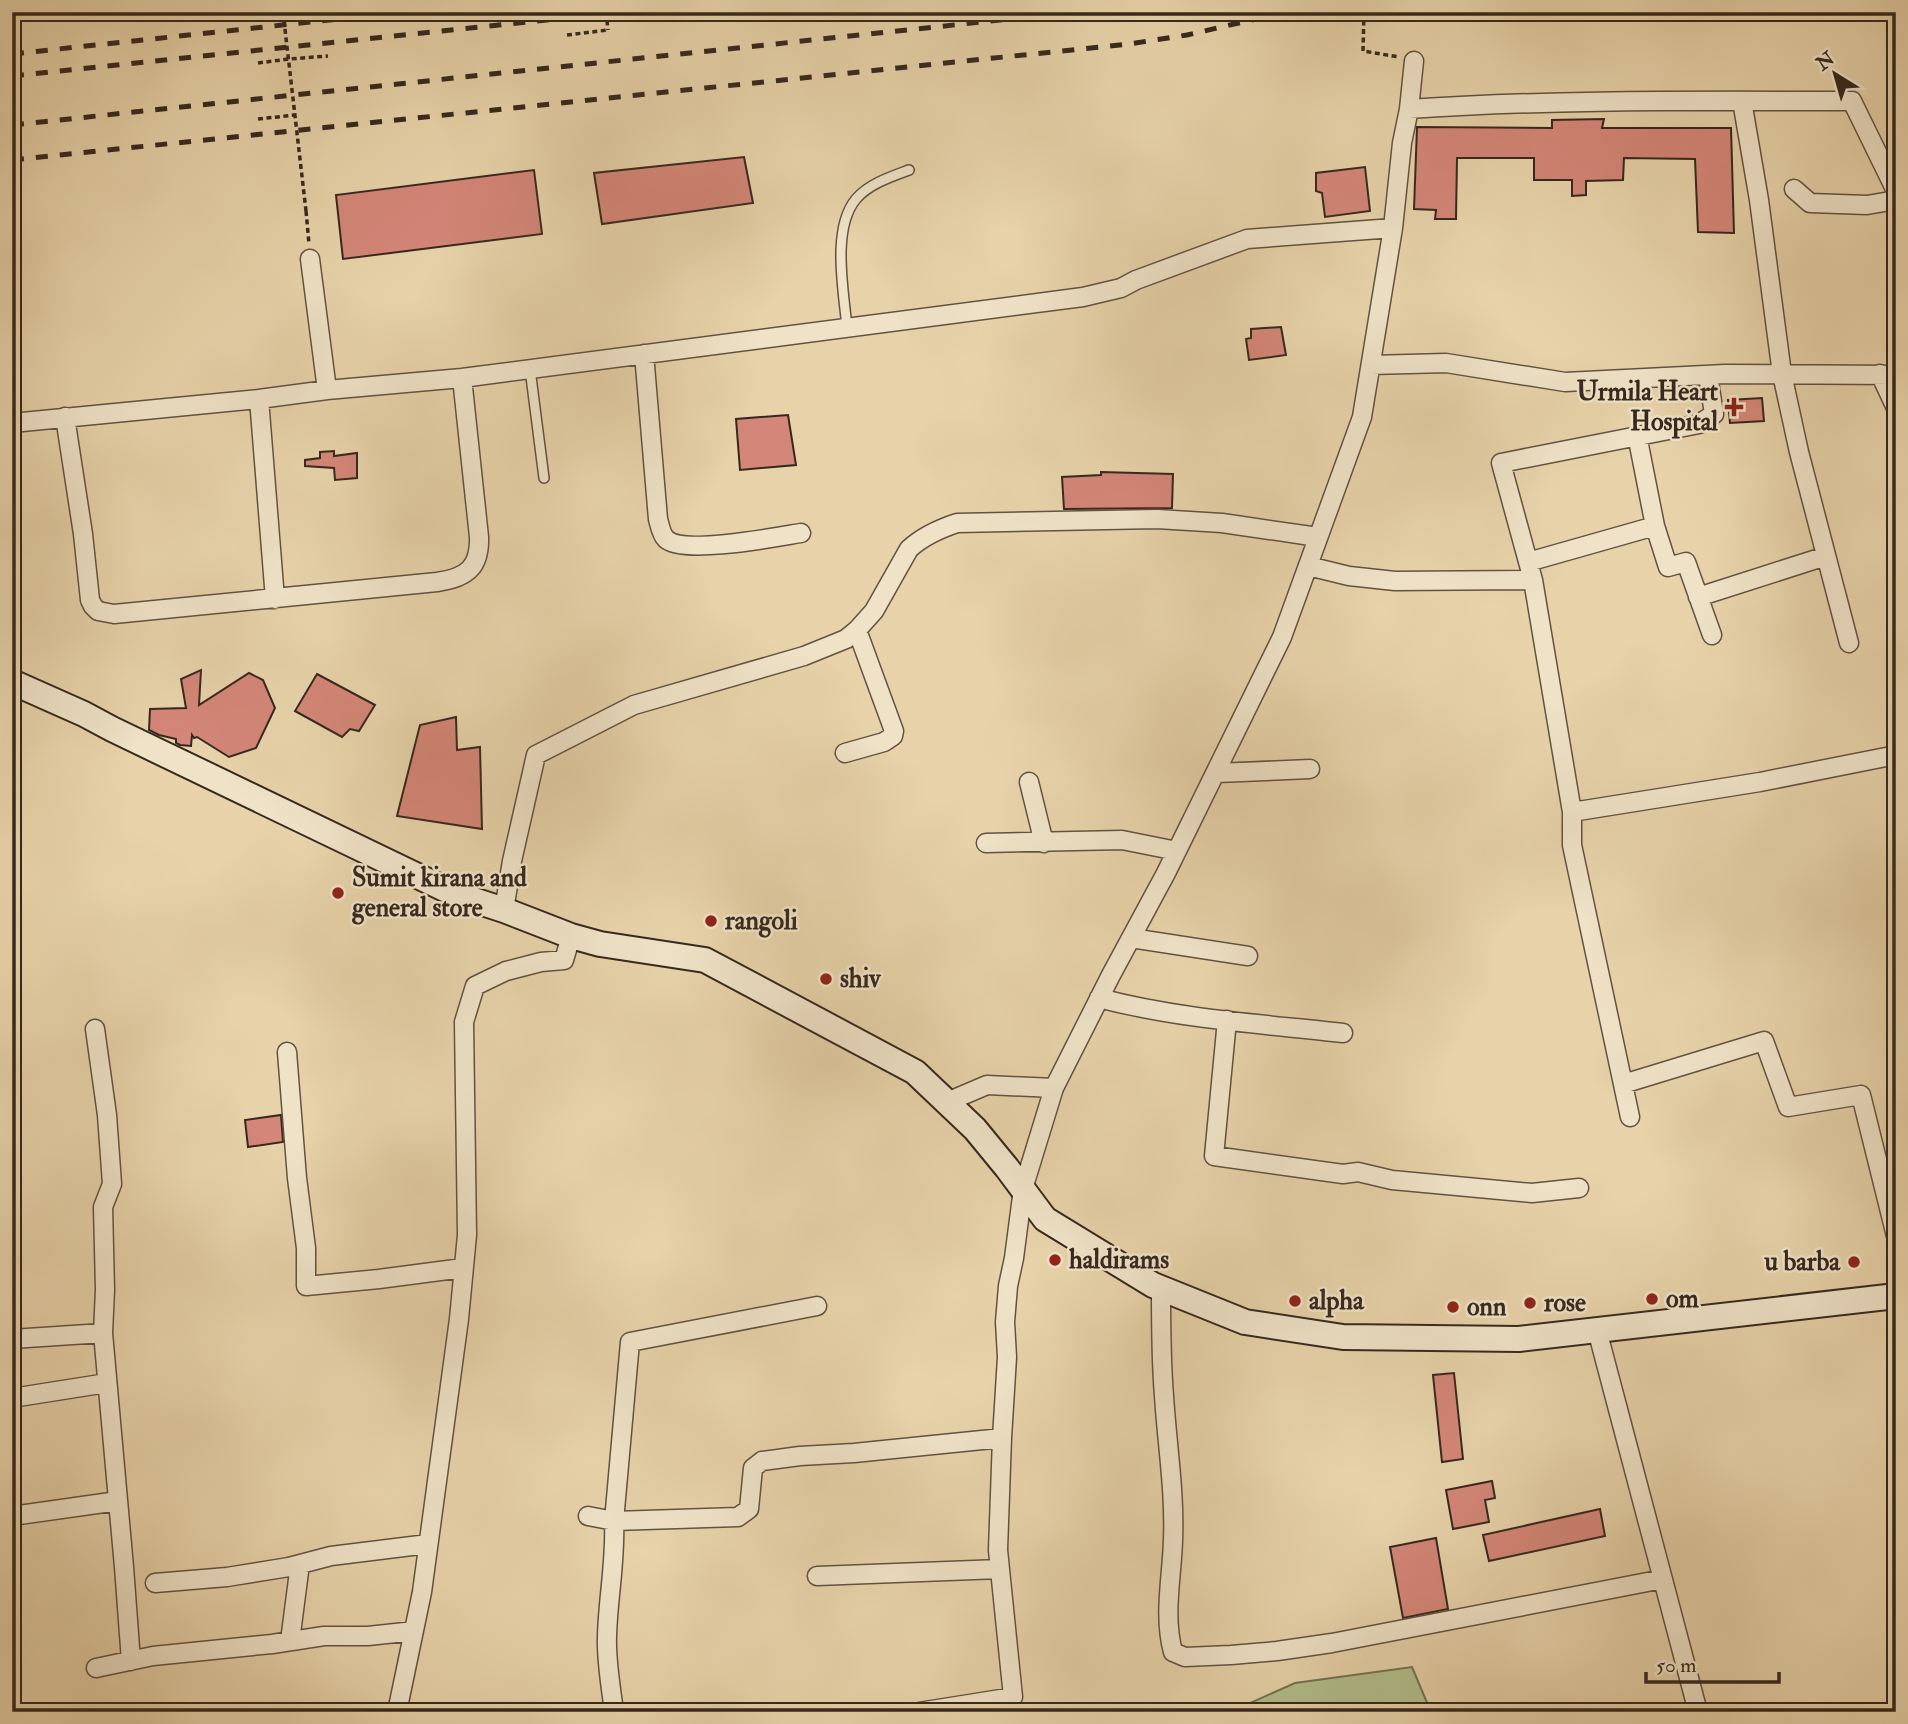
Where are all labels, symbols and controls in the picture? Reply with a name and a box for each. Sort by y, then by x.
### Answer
north arrow [1800,38,1870,108]
text: N [1811,46,1840,77]
place label: Urmila Heart Hospital [1577,376,1719,439]
marker: Urmila Heart Hospital [1724,397,1744,417]
place label: Sumit kirana and general store [351,862,527,925]
marker: Sumit kirana and general store [330,885,346,901]
place label: rangoli [725,905,798,938]
marker: rangoli [703,913,719,929]
place label: shiv [840,963,882,995]
marker: shiv [818,971,834,987]
place label: haldirams [1069,1244,1169,1276]
place label: u barba [1763,1246,1841,1278]
marker: haldirams [1047,1252,1063,1268]
marker: u barba [1846,1254,1862,1270]
place label: om [1666,1283,1700,1315]
place label: alpha [1309,1285,1365,1318]
place label: rose [1544,1287,1586,1319]
place label: onn [1467,1291,1507,1323]
marker: om [1644,1291,1660,1307]
marker: alpha [1287,1293,1303,1309]
marker: rose [1522,1295,1538,1311]
marker: onn [1445,1299,1461,1315]
scale bar [1646,1640,1778,1684]
text: 50 m [1656,1652,1697,1679]

